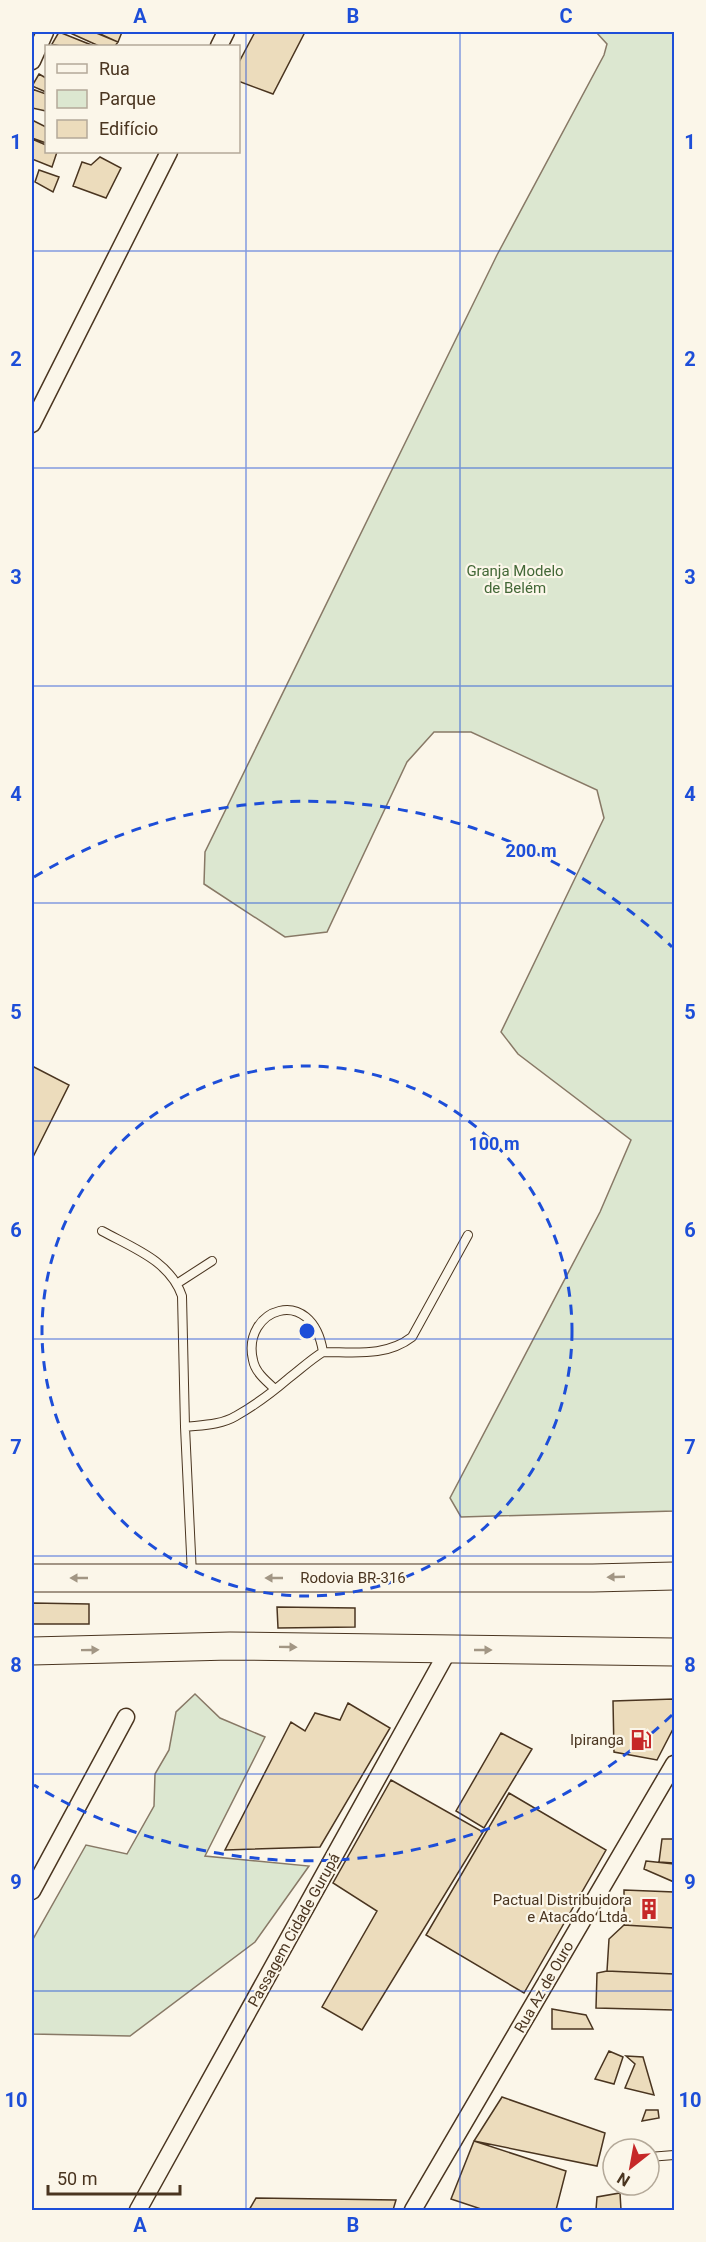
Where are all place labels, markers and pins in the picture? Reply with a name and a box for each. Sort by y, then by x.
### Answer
centre of rings [297,1321,317,1341]
fuel station icon: Ipiranga [629,1728,653,1752]
place label: Ipiranga [570,1731,624,1749]
place label: Pactual Distribuidora e Atacado Ltda. [493,1891,632,1926]
building icon: Pactual Distribuidora e Atacado Ltda. [637,1897,661,1921]

